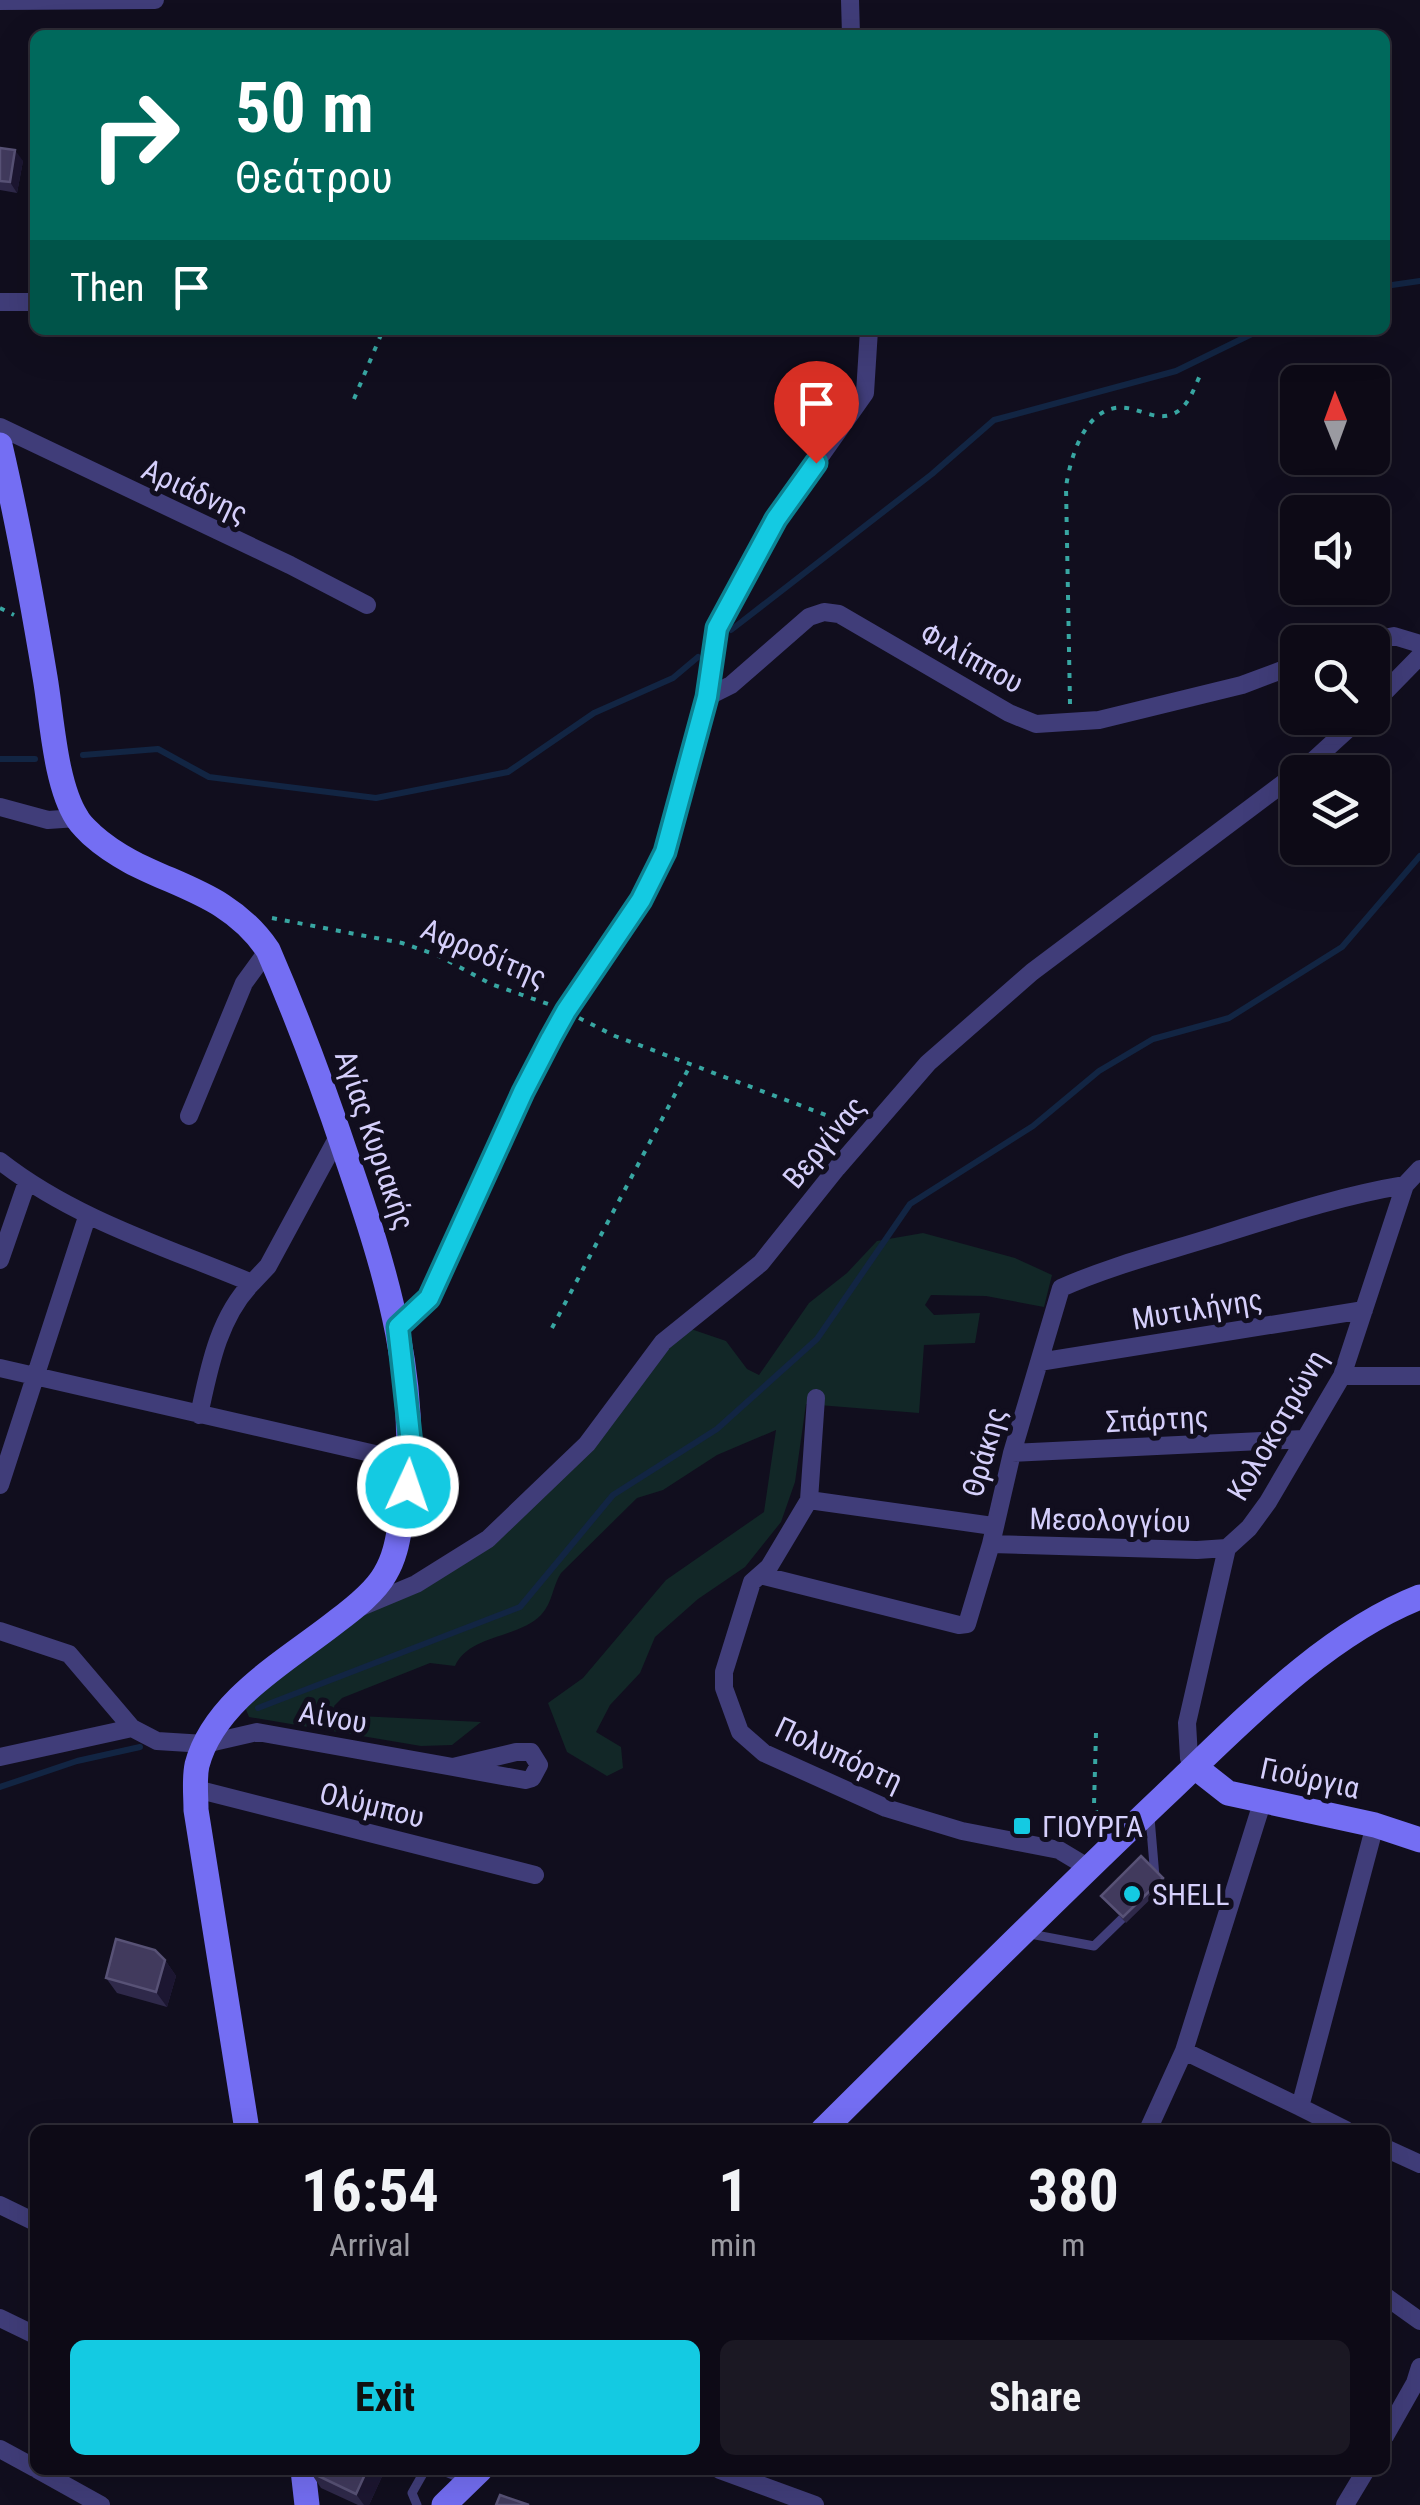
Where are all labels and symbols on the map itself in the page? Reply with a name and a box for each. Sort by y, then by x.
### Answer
pin [774,361,859,464]
north arrow [1280,365,1390,475]
street label: Αριάδνης [136,451,254,531]
street label: Φιλίππου [914,616,1030,700]
street label: Αφροδίτης [416,911,552,995]
street label: Αγίας Κυριακής [328,1046,422,1234]
street label: Βεργίνας [775,1089,873,1195]
street label: Μυτιλήνης [1129,1281,1265,1337]
street label: Κολοκοτρώνη [1220,1343,1334,1507]
street label: Σπάρτης [1105,1399,1209,1439]
street label: Θράκης [955,1403,1013,1501]
position arrow [356,1434,460,1538]
street label: Μεσολογγίου [1029,1501,1191,1539]
street label: Αίνου [296,1694,370,1740]
street label: Πολυπόρτη [770,1709,908,1799]
street label: Γιούργια [1257,1750,1363,1806]
street label: Ολύμπου [316,1775,428,1835]
place label: ΓΙΟΥΡΓΑ [1042,1809,1143,1844]
marker: ΓΙΟΥΡΓΑ [1011,1815,1033,1837]
place label: SHELL [1152,1877,1230,1912]
marker: SHELL [1121,1883,1143,1905]

